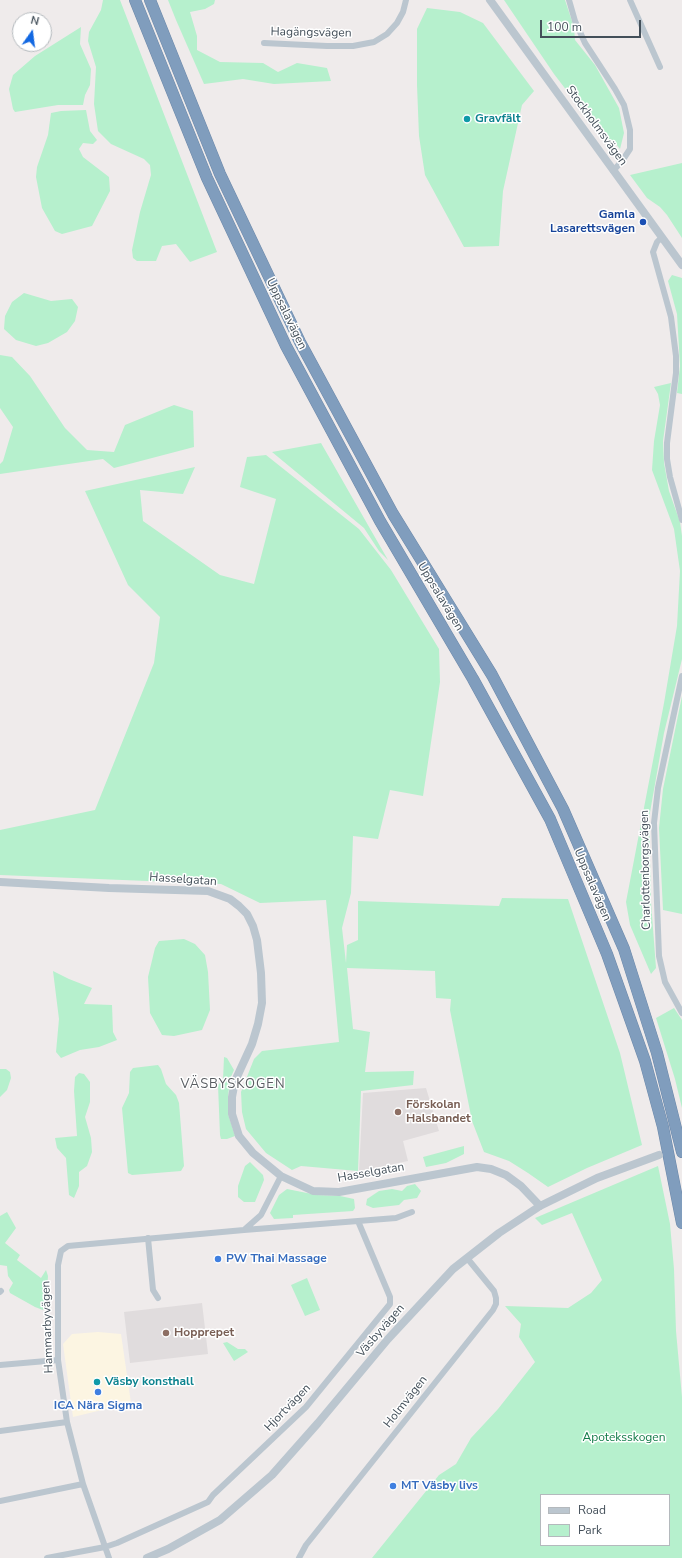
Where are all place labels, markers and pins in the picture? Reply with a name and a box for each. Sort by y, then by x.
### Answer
place label: Gravfält [475,112,521,126]
marker: Gravfält [462,114,472,124]
place label: Gamla Lasarettsvägen [550,208,635,236]
marker: Gamla Lasarettsvägen [638,217,648,227]
place label: Förskolan Halsbandet [406,1098,471,1126]
marker: Förskolan Halsbandet [393,1107,403,1117]
place label: PW Thai Massage [226,1252,327,1266]
marker: PW Thai Massage [213,1254,223,1264]
place label: Hopprepet [174,1326,234,1340]
marker: Hopprepet [161,1328,171,1338]
place label: Väsby konsthall [105,1375,194,1389]
marker: Väsby konsthall [92,1377,102,1387]
marker: ICA Nära Sigma [93,1387,103,1397]
place label: ICA Nära Sigma [54,1399,142,1413]
place label: MT Väsby livs [401,1479,478,1493]
marker: MT Väsby livs [388,1481,398,1491]

